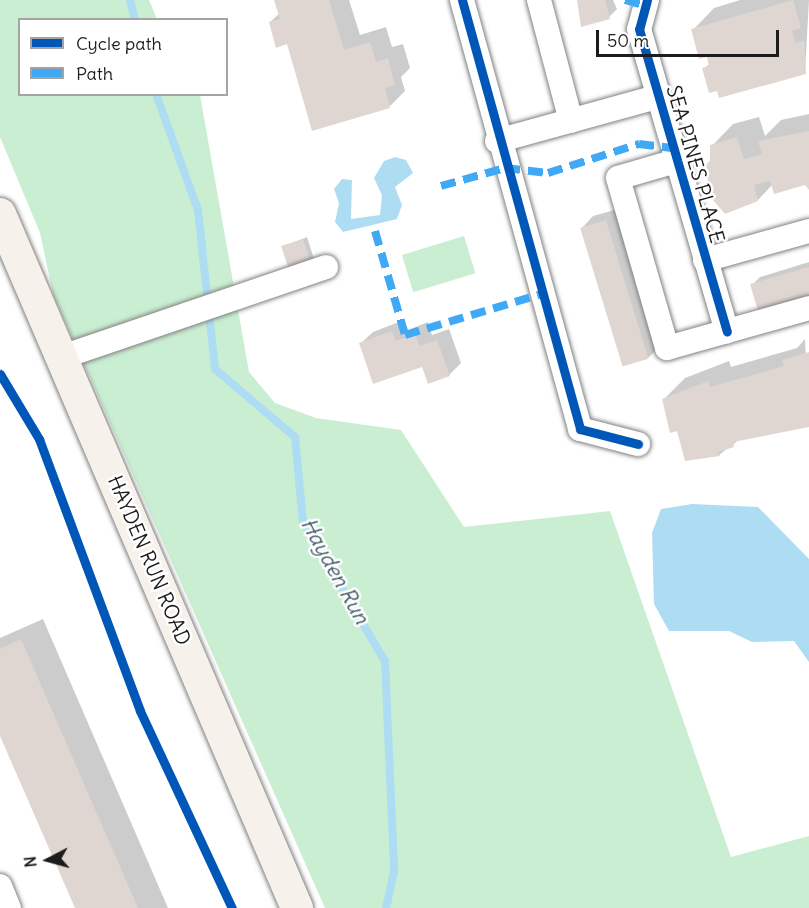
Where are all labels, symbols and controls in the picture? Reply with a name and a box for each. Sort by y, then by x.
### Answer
legend [18,18,228,96]
scale bar [599,18,782,56]
text: 50 m [607,29,649,52]
text: Cycle path [76,32,162,55]
text: Path [76,62,113,85]
street label: SEA PINES PLACE [662,82,730,246]
street label: HAYDEN RUN ROAD [103,472,197,648]
water label: Hayden Run [296,514,374,628]
north arrow [18,830,78,890]
text: N [20,855,41,868]

